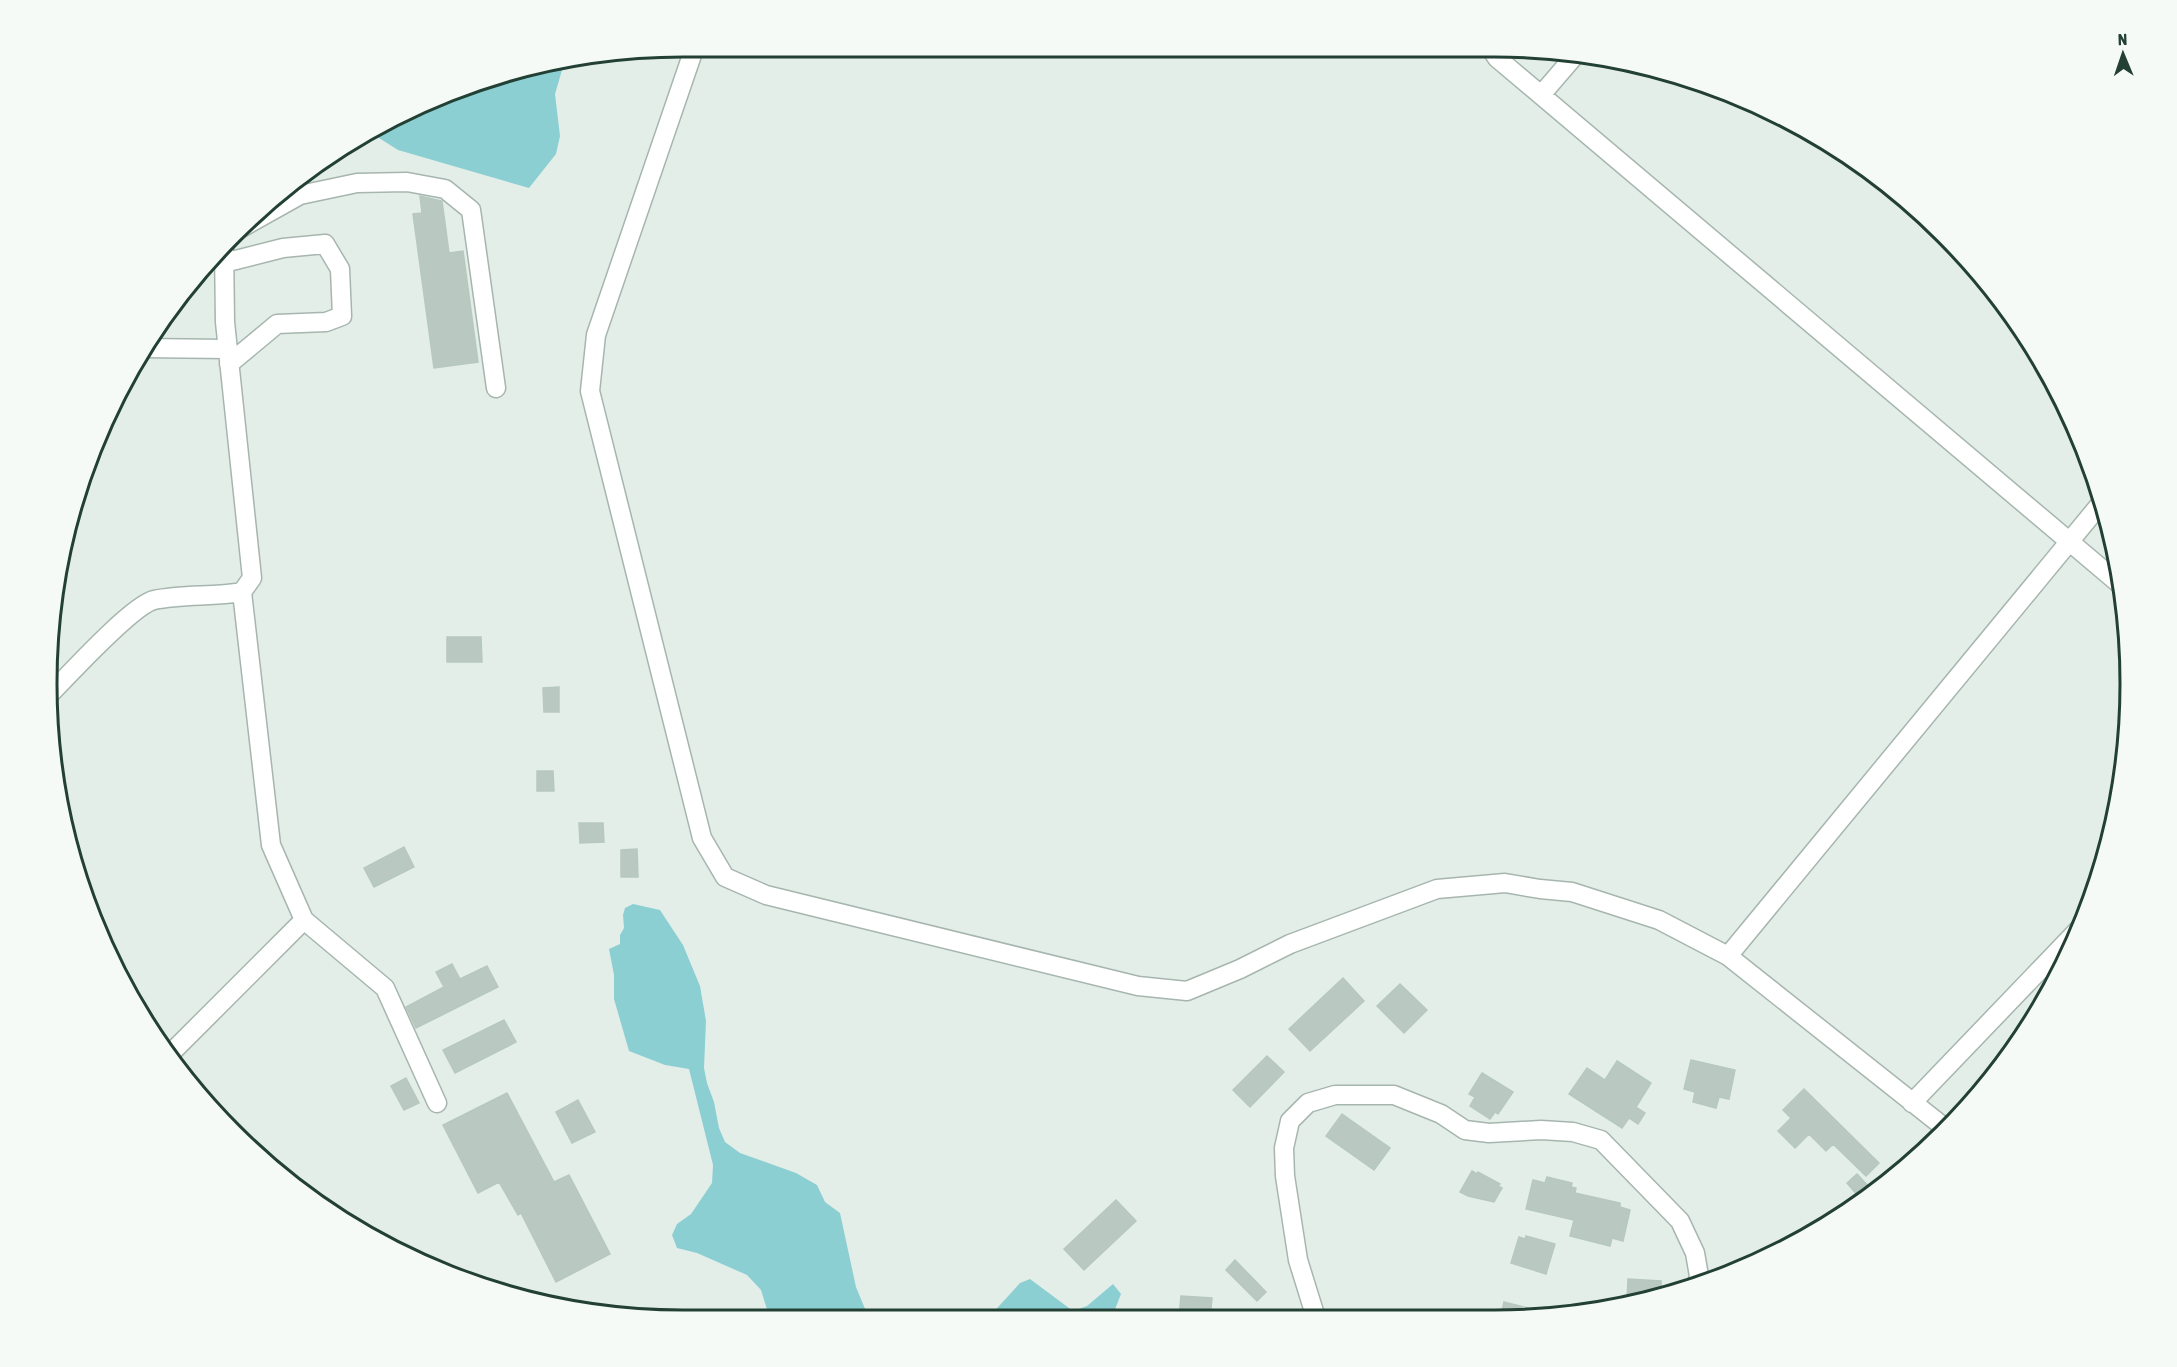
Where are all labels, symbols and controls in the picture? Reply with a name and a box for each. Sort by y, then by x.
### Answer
north arrow [2093,24,2153,84]
text: N [2117,30,2128,48]

